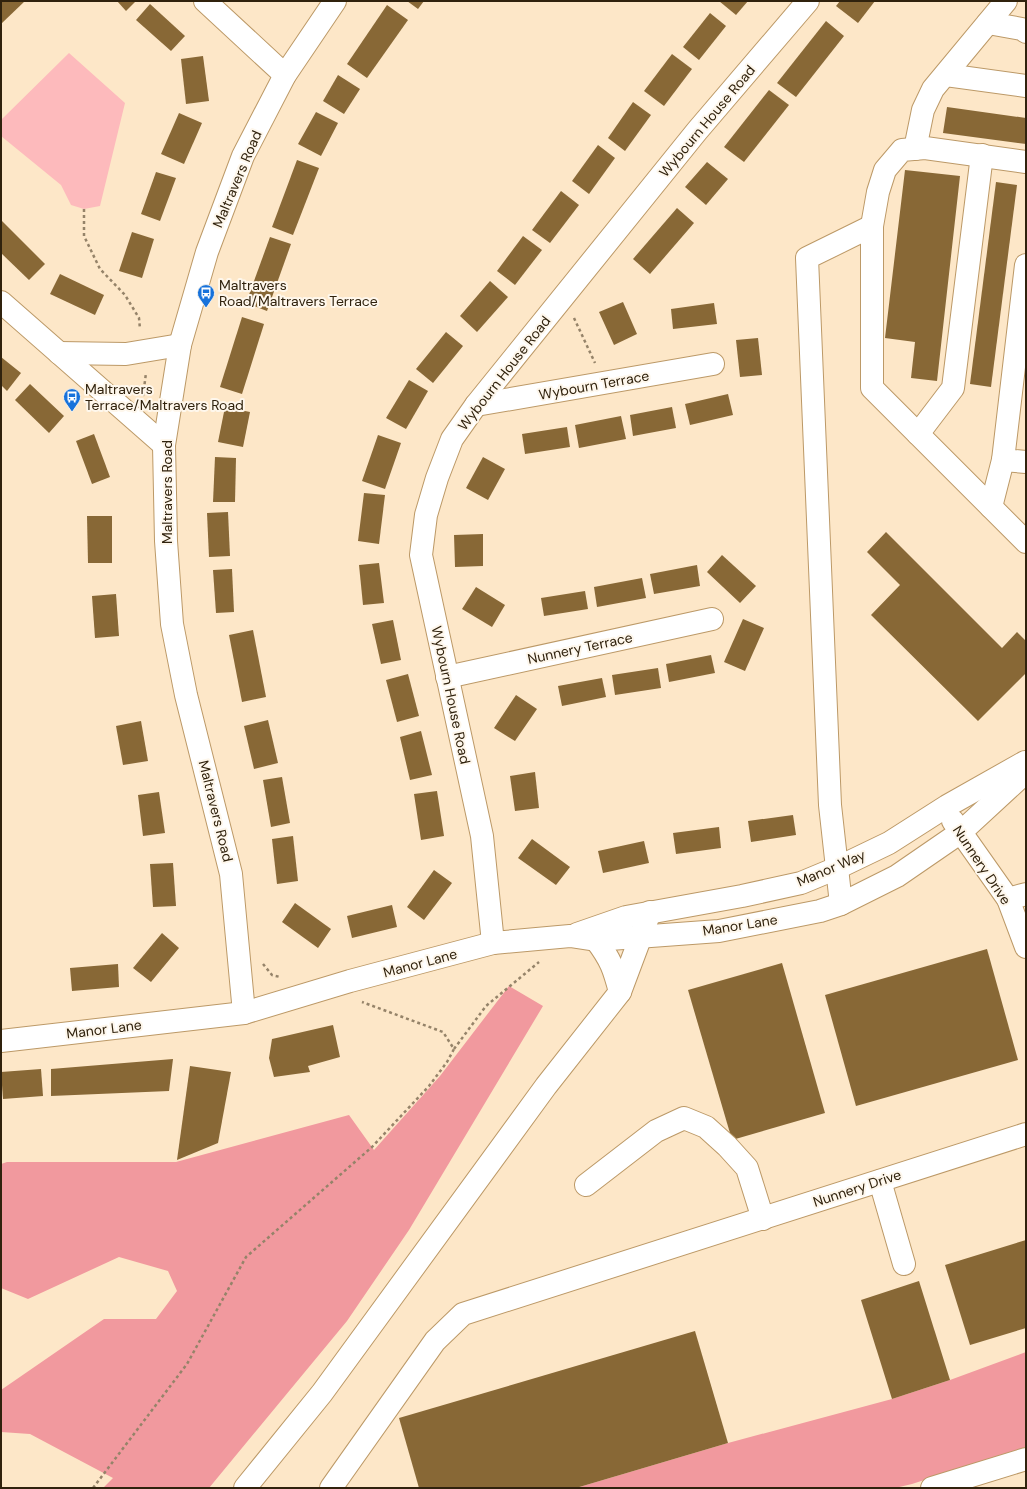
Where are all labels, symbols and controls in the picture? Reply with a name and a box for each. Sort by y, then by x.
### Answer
street label: Wybourn House Road [655,61,759,181]
street label: Maltravers Road [208,128,266,230]
place label: Maltravers Road/Maltravers Terrace [219,276,378,310]
bus stop icon: Maltravers Road/Maltravers Terrace [196,283,216,308]
street label: Wybourn House Road [454,312,554,434]
street label: Wybourn Terrace [537,366,651,404]
place label: Maltravers Terrace/Maltravers Road [85,380,244,414]
bus stop icon: Maltravers Terrace/Maltravers Road [62,387,82,412]
street label: Maltravers Road [158,440,176,544]
street label: Wybourn House Road [428,624,474,766]
street label: Nunnery Terrace [526,628,634,668]
street label: Maltravers Road [195,758,237,864]
street label: Nunnery Drive [949,822,1015,908]
street label: Manor Way [794,845,868,890]
street label: Manor Lane [701,910,779,940]
street label: Manor Lane [381,945,459,981]
street label: Manor Lane [65,1015,143,1043]
street label: Nunnery Drive [811,1165,903,1211]

